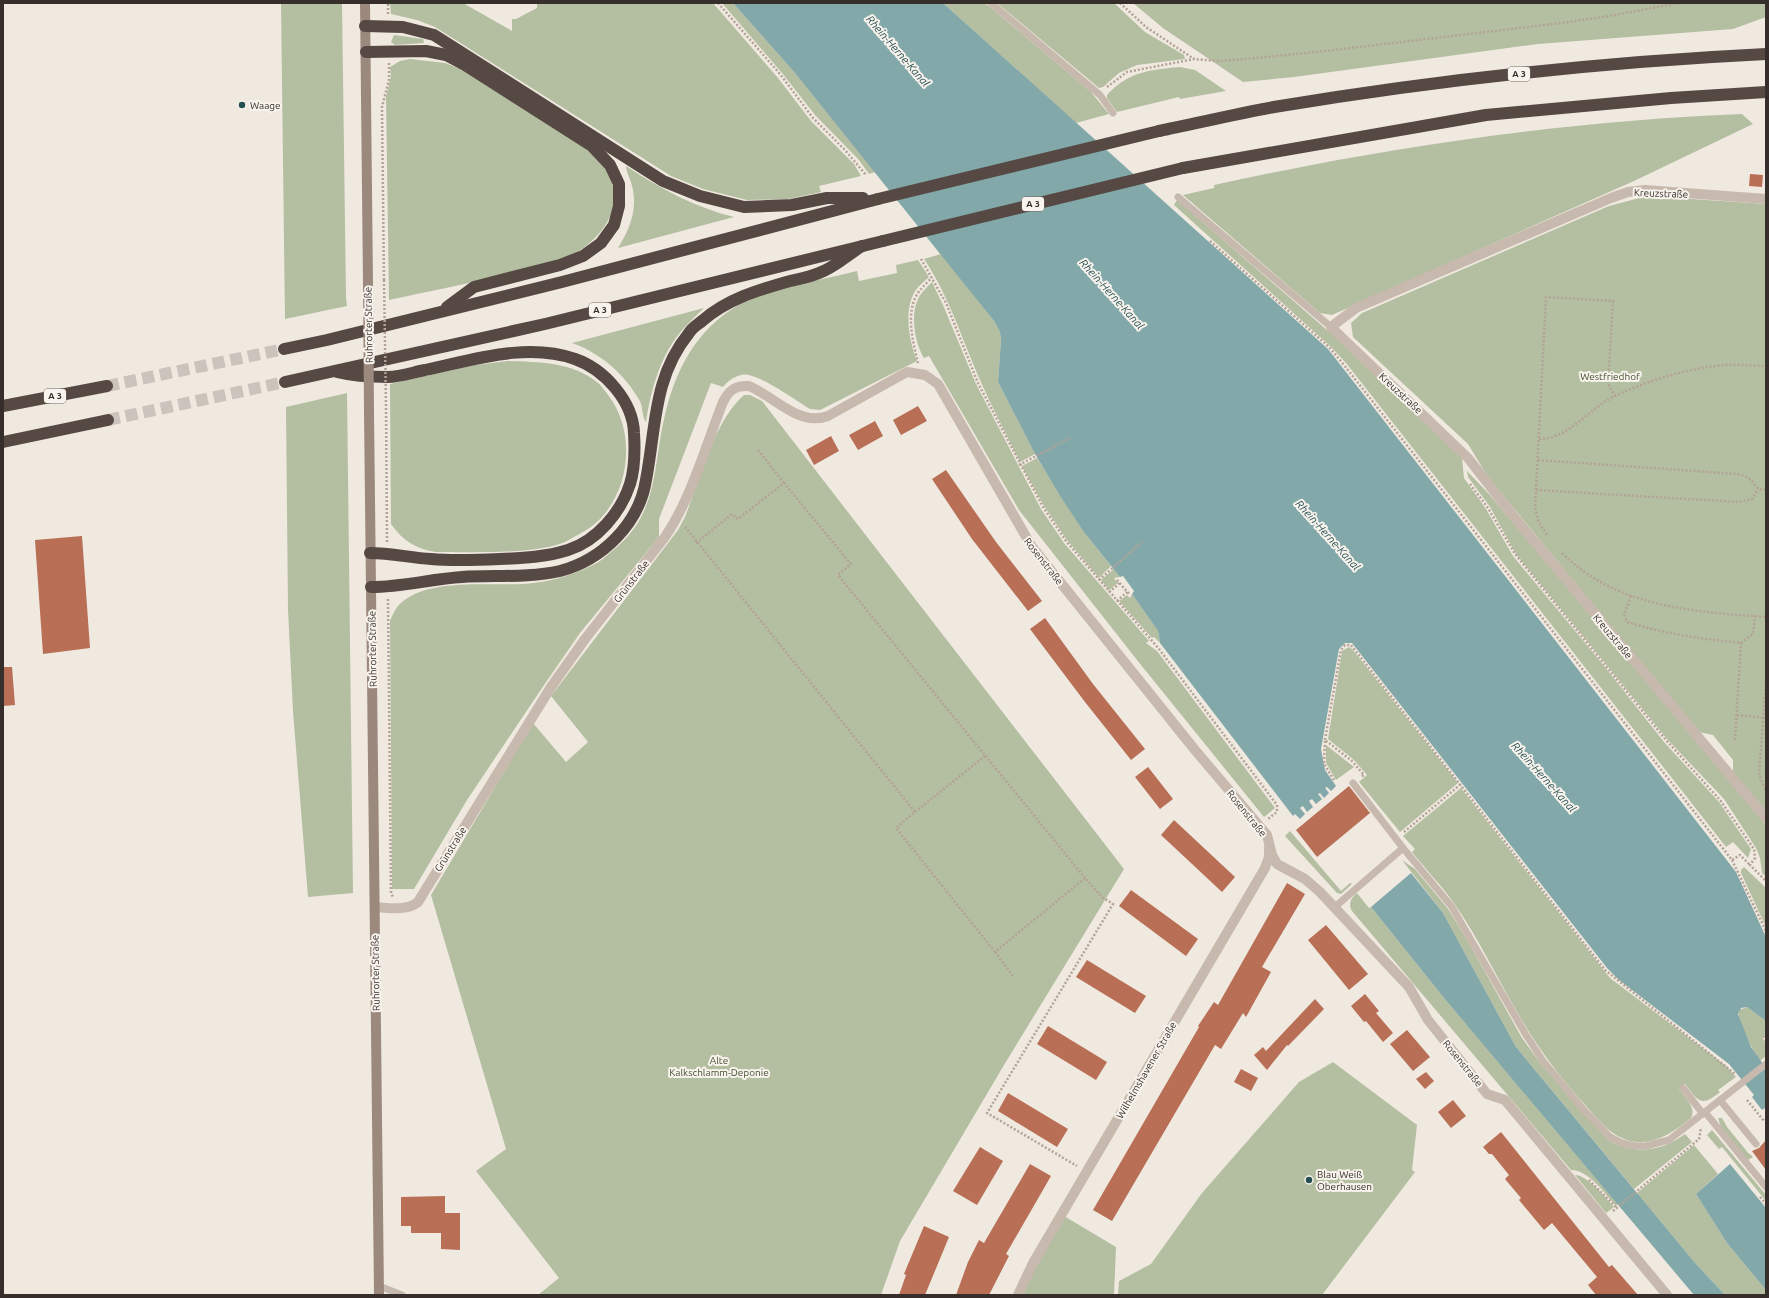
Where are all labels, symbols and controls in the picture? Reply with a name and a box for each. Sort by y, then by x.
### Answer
water label: Rhein-Herne-Kanal [864,13,932,89]
road number: A 3 [1508,67,1530,81]
marker: Waage [237,100,247,110]
place label: Waage [250,100,281,111]
street label: Kreuzstraße [1634,187,1688,200]
road number: A 3 [1022,197,1044,211]
water label: Rhein-Herne-Kanal [1077,256,1147,332]
street label: Ruhrorter Straße [362,287,375,363]
road number: A 3 [589,303,611,317]
street label: Kreuzstraße [1377,371,1424,416]
park label: Westfriedhof [1580,371,1640,382]
road number: A 3 [44,389,66,403]
water label: Rhein-Herne-Kanal [1293,497,1363,573]
street label: Rosenstraße [1022,536,1065,587]
street label: Grünstraße [611,558,651,605]
street label: Ruhrorter Straße [366,611,379,687]
street label: Kreuzstraße [1591,612,1634,661]
water label: Rhein-Herne-Kanal [1509,739,1579,815]
street label: Rosenstraße [1225,788,1269,839]
street label: Grünstraße [432,825,468,874]
street label: Ruhrorter Straße [369,935,382,1011]
street label: Wilhelmshavener Straße [1114,1020,1179,1120]
street label: Rosenstraße [1441,1038,1485,1089]
park label: Alte Kalkschlamm-Deponie [669,1055,769,1078]
place label: Blau Weiß Oberhausen [1317,1169,1372,1192]
marker: Blau Weiß Oberhausen [1304,1175,1314,1185]

